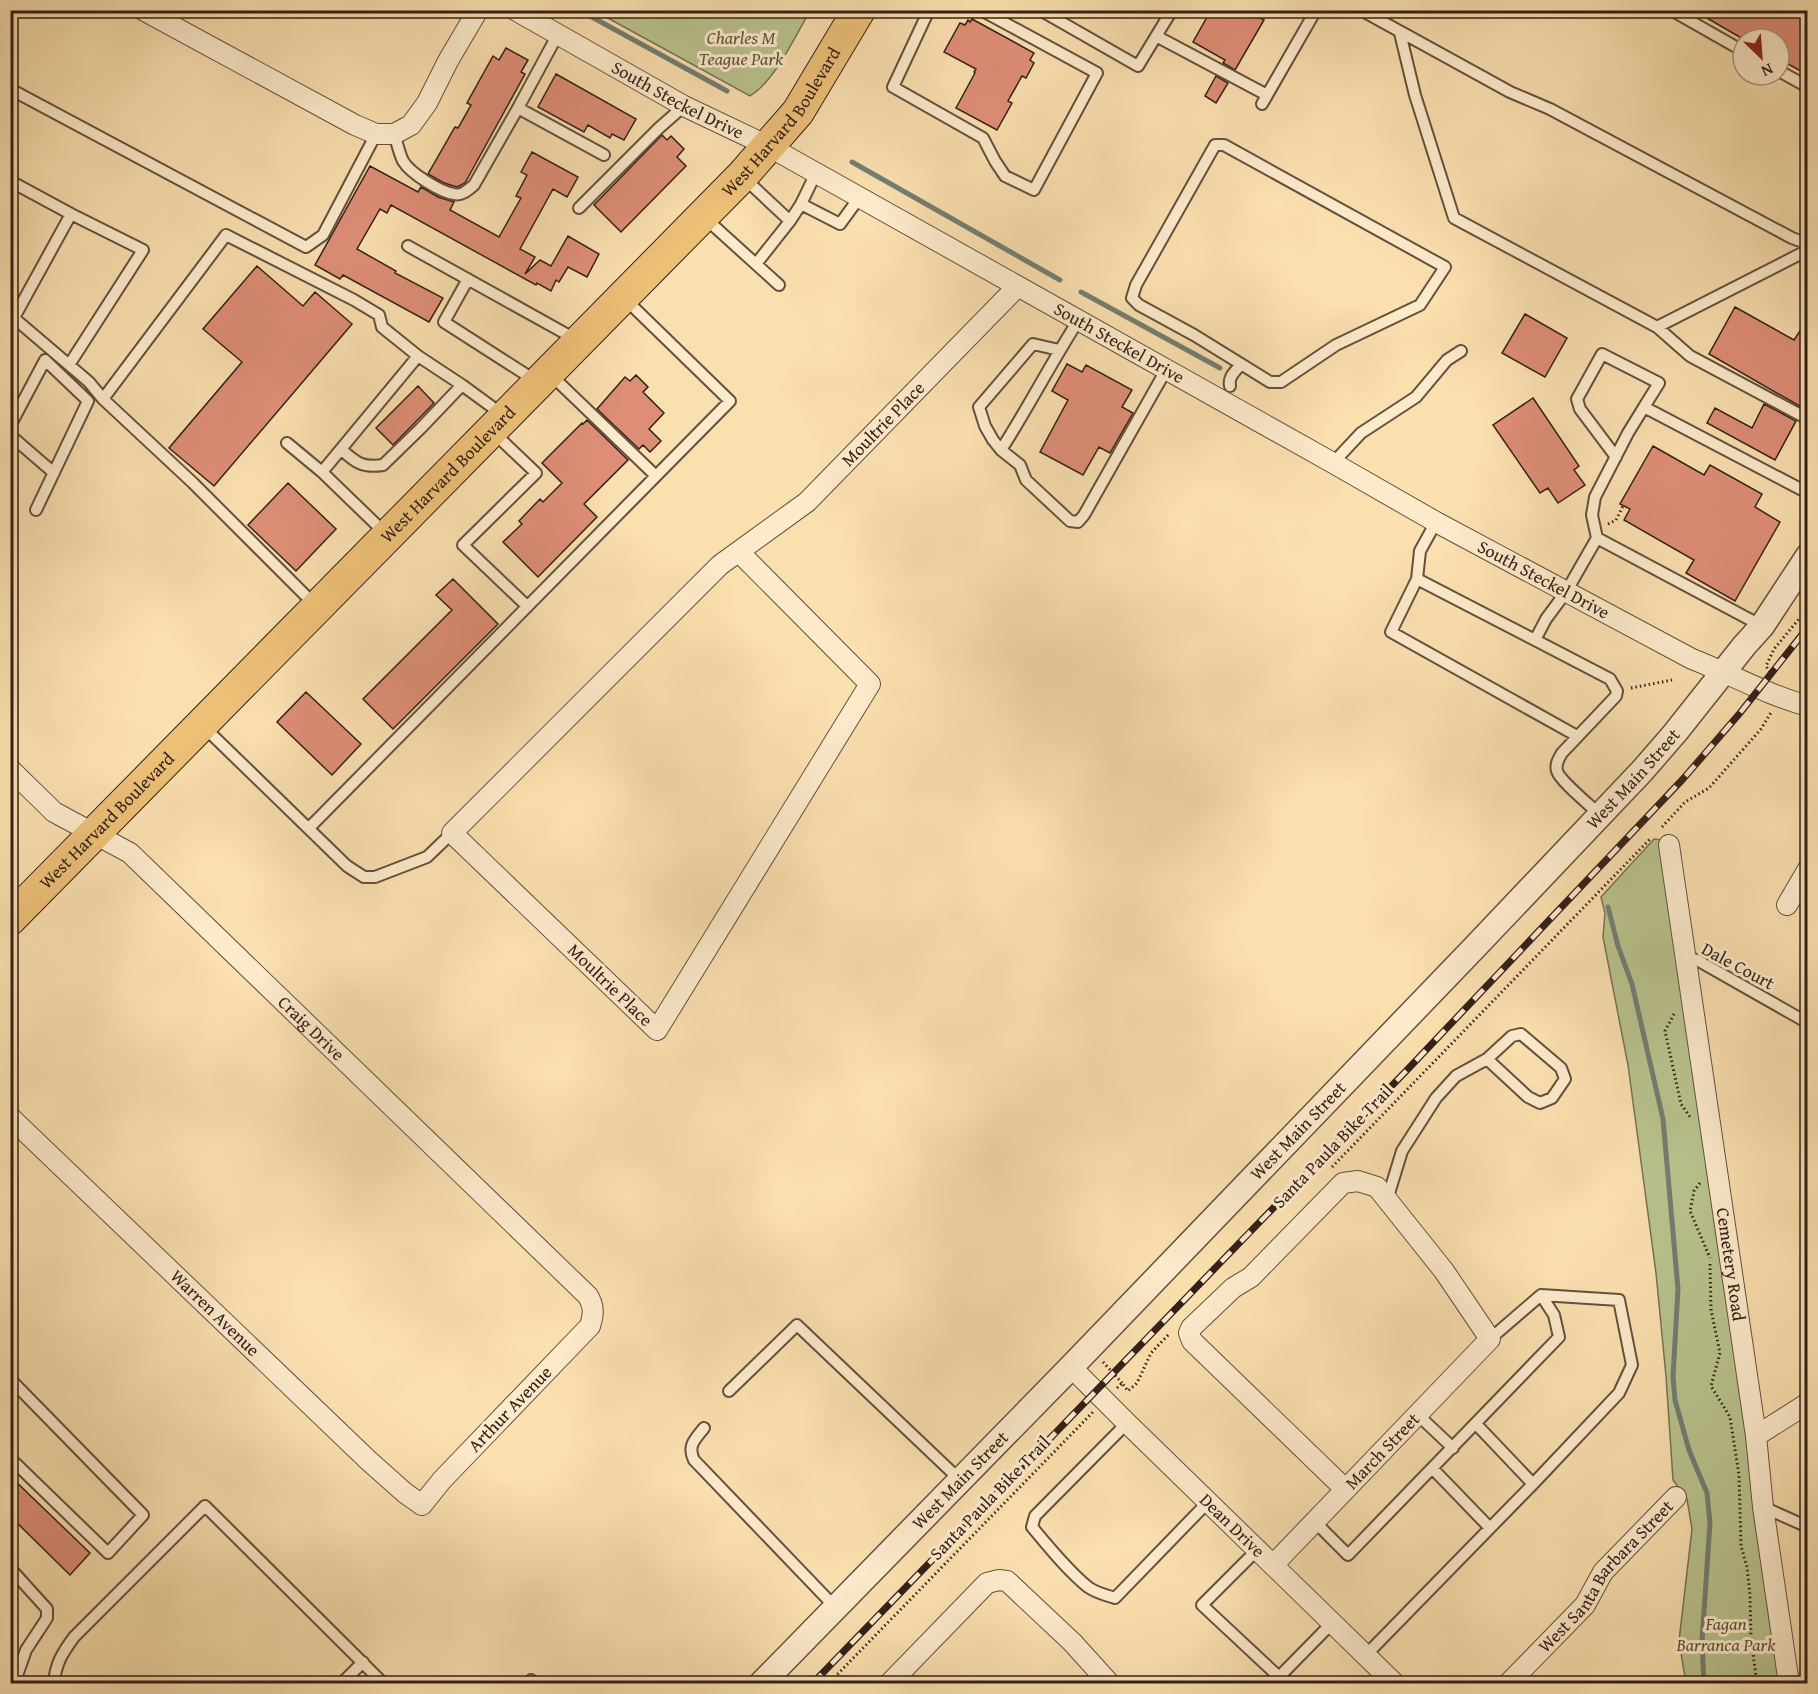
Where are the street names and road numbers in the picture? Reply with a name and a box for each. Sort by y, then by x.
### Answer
street label: West Harvard Boulevard [715,41,847,203]
street label: South Steckel Drive [607,54,748,146]
street label: South Steckel Drive [1049,295,1190,390]
street label: Moultrie Place [835,375,931,472]
street label: West Harvard Boulevard [374,399,522,549]
street label: South Steckel Drive [1473,533,1615,626]
street label: West Main Street [1579,722,1687,835]
street label: West Harvard Boulevard [33,745,181,895]
street label: Dale Court [1697,935,1780,996]
street label: Moultrie Place [562,937,659,1032]
street label: Craig Drive [272,989,351,1067]
street label: West Main Street [1243,1074,1352,1186]
street label: Santa Paula Bike Trail [1266,1077,1399,1214]
street label: Cemetery Road [1710,1206,1753,1323]
street label: Warren Avenue [164,1263,266,1362]
street label: Arthur Avenue [461,1359,558,1458]
street label: March Street [1338,1406,1426,1495]
street label: West Main Street [905,1424,1015,1535]
street label: Santa Paula Bike Trail [923,1429,1056,1566]
street label: Dean Drive [1194,1487,1271,1563]
street label: West Santa Barbara Street [1531,1493,1680,1659]

